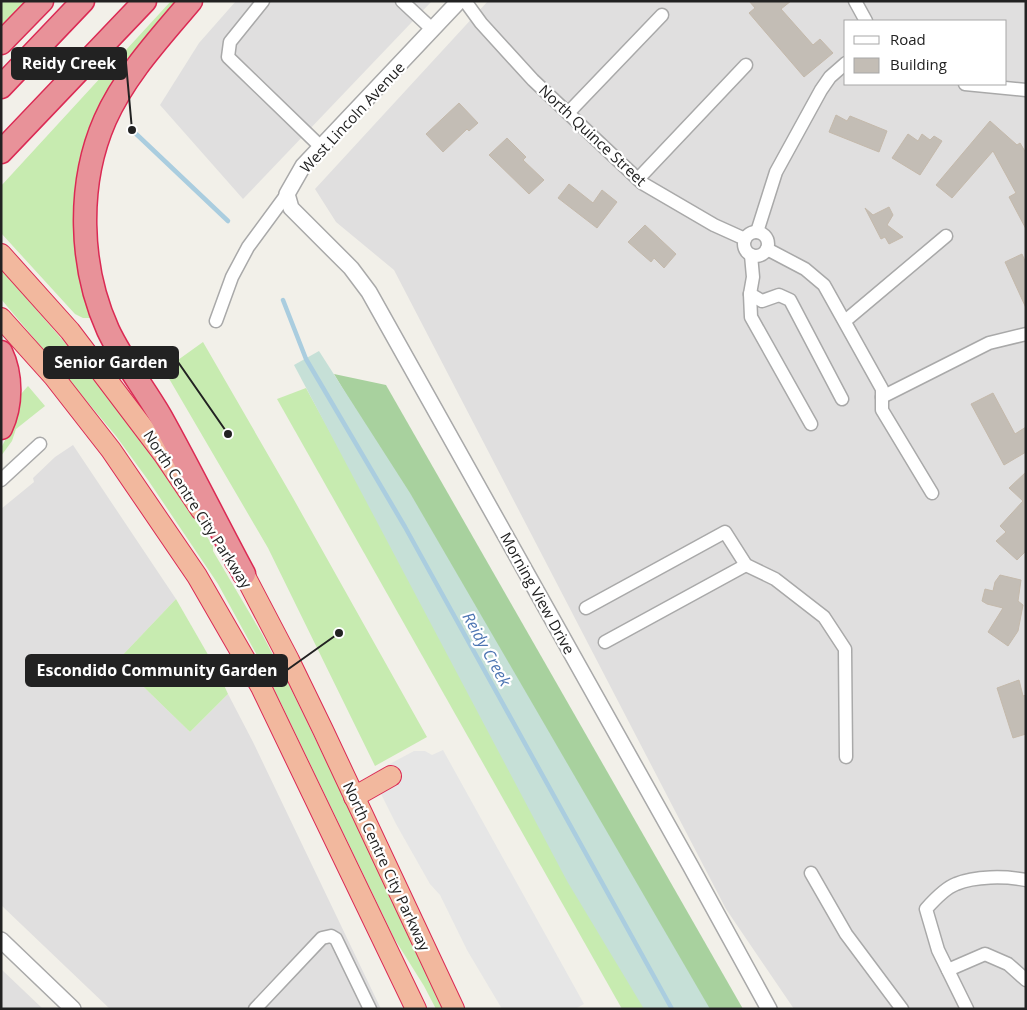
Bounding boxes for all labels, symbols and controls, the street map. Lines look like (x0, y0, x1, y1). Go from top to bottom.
legend (844, 20, 1007, 85)
text: Road (890, 29, 926, 49)
callout: Reidy Creek (12, 48, 126, 79)
text: Reidy Creek (22, 52, 116, 74)
text: Building (890, 54, 947, 74)
street label: West Lincoln Avenue (295, 57, 409, 177)
street label: North Quince Street (535, 80, 651, 190)
callout: Senior Garden (44, 347, 178, 378)
text: Senior Garden (54, 351, 168, 373)
street label: North Centre City Parkway (139, 426, 257, 592)
street label: Morning View Drive (496, 529, 580, 657)
water label: Reidy Creek (458, 608, 517, 691)
callout: Escondido Community Garden (26, 655, 287, 686)
text: Escondido Community Garden (36, 659, 278, 681)
street label: North Centre City Parkway (339, 778, 435, 954)

